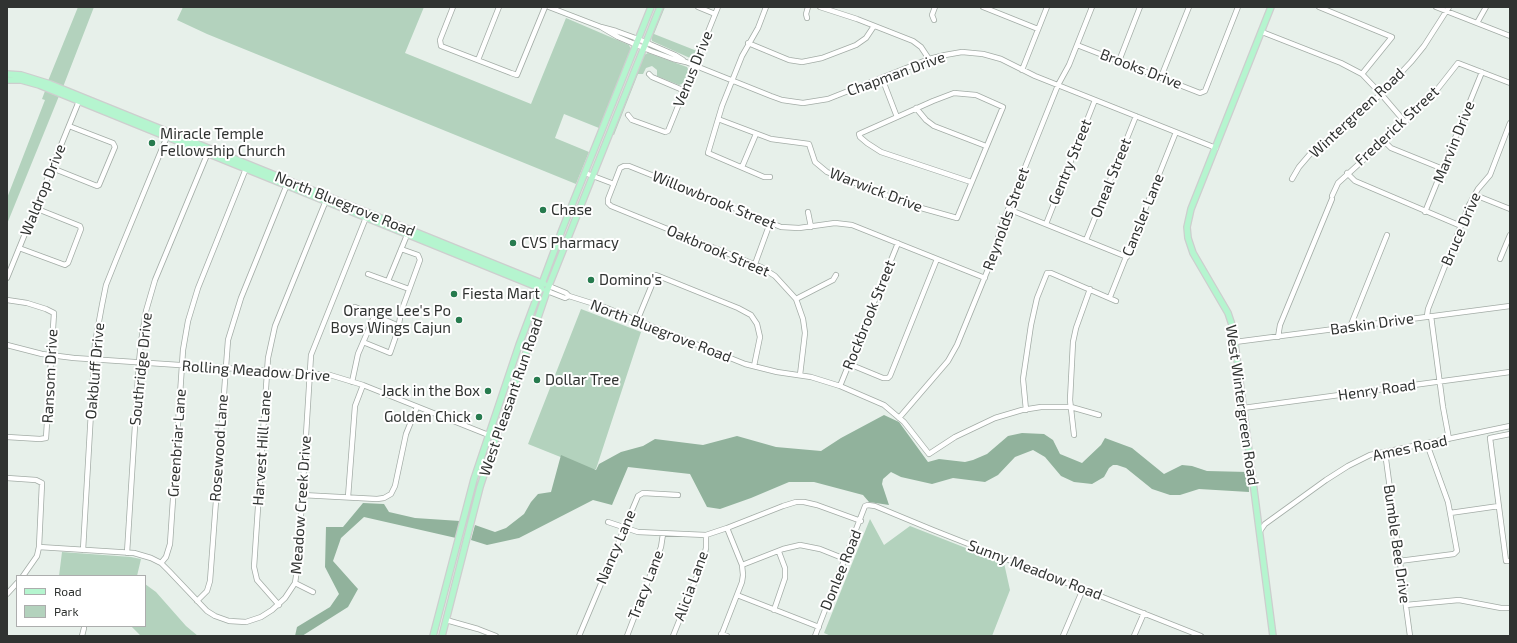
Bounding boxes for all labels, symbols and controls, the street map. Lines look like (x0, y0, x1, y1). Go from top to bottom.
street label: Venus Drive (670, 28, 716, 110)
street label: Brooks Drive (1097, 45, 1185, 93)
street label: Chapman Drive (844, 48, 948, 100)
street label: Wintergreen Road (1306, 64, 1408, 162)
street label: Frederick Street (1351, 83, 1443, 169)
street label: Marvin Drive (1429, 98, 1479, 186)
street label: Gentry Street (1045, 116, 1095, 208)
place label: Miracle Temple Fellowship Church (160, 125, 285, 160)
street label: Oneal Street (1087, 135, 1135, 221)
marker: Miracle Temple Fellowship Church (147, 138, 157, 148)
street label: Waldrop Drive (16, 142, 70, 238)
street label: Warwick Drive (827, 164, 925, 216)
street label: Reynolds Street (979, 165, 1033, 273)
street label: Willowbrook Street (650, 167, 778, 233)
street label: North Bluegrove Road (272, 168, 418, 240)
street label: Cansler Lane (1118, 171, 1168, 259)
street label: Bruce Drive (1437, 190, 1485, 268)
place label: Chase (551, 201, 592, 219)
marker: Chase (538, 205, 548, 215)
street label: Oakbrook Street (664, 221, 772, 281)
place label: CVS Pharmacy (521, 234, 619, 252)
marker: CVS Pharmacy (508, 238, 518, 248)
street label: Rockbrook Street (839, 257, 899, 373)
place label: Domino's (599, 271, 662, 289)
marker: Domino's (586, 275, 596, 285)
place label: Fiesta Mart (462, 285, 540, 303)
marker: Fiesta Mart (449, 289, 459, 299)
street label: North Bluegrove Road (588, 296, 734, 366)
place label: Orange Lee's Po Boys Wings Cajun (331, 302, 451, 337)
street label: Baskin Drive (1329, 309, 1415, 339)
street label: Southridge Drive (126, 312, 156, 426)
marker: Orange Lee's Po Boys Wings Cajun (454, 315, 464, 325)
street label: West Pleasant Run Road (475, 315, 547, 479)
street label: Oakbluff Drive (82, 322, 108, 420)
street label: West Wintergreen Road (1222, 324, 1262, 486)
street label: Ransom Drive (39, 328, 61, 424)
street label: Rolling Meadow Drive (181, 357, 331, 385)
place label: Dollar Tree (545, 371, 619, 389)
marker: Dollar Tree (532, 375, 542, 385)
street label: Henry Road (1337, 376, 1417, 404)
place label: Jack in the Box (381, 382, 480, 400)
marker: Jack in the Box (483, 386, 493, 396)
street label: Greenbriar Lane (164, 388, 190, 498)
street label: Harvest Hill Lane (249, 390, 275, 506)
street label: Rosewood Lane (206, 394, 232, 502)
place label: Golden Chick (384, 408, 471, 426)
marker: Golden Chick (474, 412, 484, 422)
street label: Ames Road (1371, 431, 1449, 465)
street label: Meadow Creek Drive (287, 435, 315, 575)
street label: Bumble Bee Drive (1380, 483, 1414, 605)
street label: Nancy Lane (592, 507, 640, 587)
street label: Donlee Road (817, 527, 865, 613)
street label: Sunny Meadow Road (965, 536, 1105, 604)
street label: Tracy Lane (625, 548, 667, 622)
street label: Alicia Lane (670, 549, 712, 623)
legend (16, 575, 146, 627)
text: Road (54, 584, 82, 598)
text: Park (54, 604, 79, 618)

